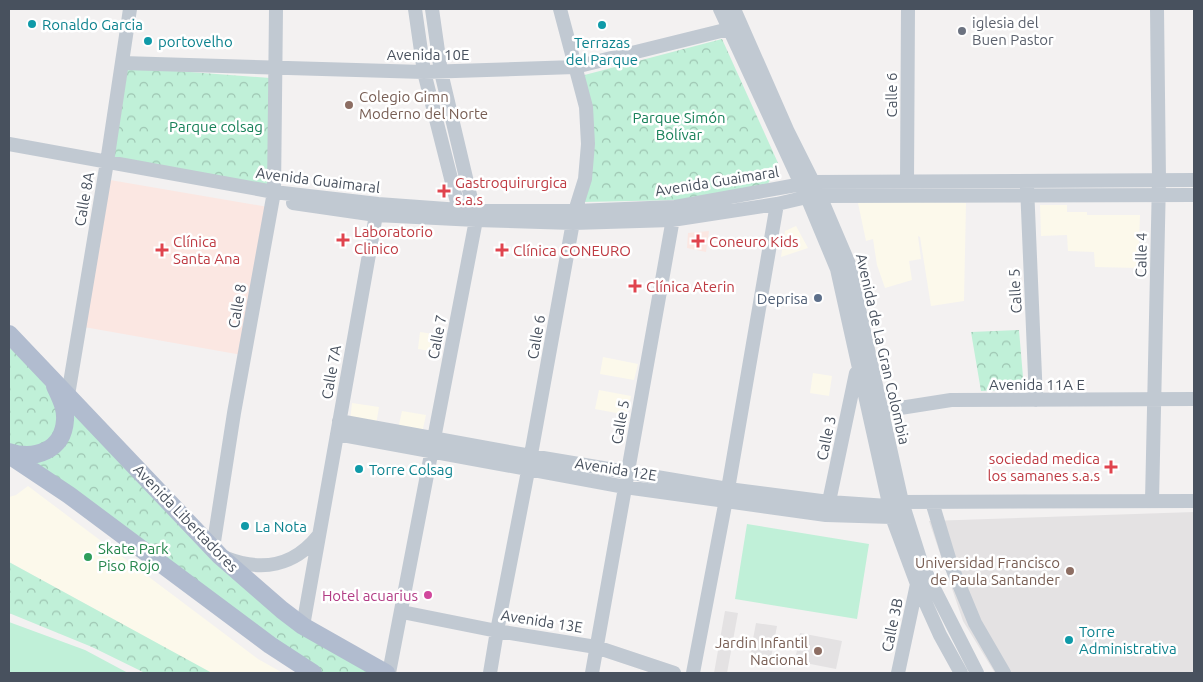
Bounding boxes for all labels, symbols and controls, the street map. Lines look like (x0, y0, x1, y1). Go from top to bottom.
place label: iglesia del Buen Pastor (972, 14, 1054, 48)
place label: Ronaldo Garcia (42, 16, 143, 33)
marker: Ronaldo Garcia (26, 18, 38, 30)
marker: Terrazas del Parque (596, 19, 608, 31)
marker: iglesia del Buen Pastor (956, 25, 968, 37)
place label: portovelho (158, 33, 233, 50)
place label: Terrazas del Parque (566, 34, 638, 68)
marker: portovelho (142, 35, 154, 47)
street label: Avenida 10E (387, 46, 469, 63)
street label: Calle 6 (883, 73, 900, 117)
place label: Colegio Gimn Moderno del Norte (359, 88, 488, 122)
marker: Colegio Gimn Moderno del Norte (343, 99, 355, 111)
park label: Parque Simón Bolívar (632, 109, 726, 143)
park label: Parque colsag (169, 118, 263, 135)
street label: Avenida Guaimaral (654, 163, 780, 199)
street label: Avenida Guaimaral (255, 164, 381, 196)
street label: Calle 8A (71, 170, 97, 227)
place label: Gastroquirurgica s.a.s (455, 174, 567, 208)
marker: Gastroquirurgica s.a.s (437, 184, 451, 198)
place label: Laboratorio Clinico (354, 223, 433, 257)
street label: Calle 4 (1132, 232, 1150, 278)
place label: Clínica Santa Ana (173, 233, 240, 267)
marker: Laboratorio Clinico (336, 233, 350, 247)
place label: Coneuro Kids (709, 233, 799, 250)
marker: Coneuro Kids (691, 234, 705, 248)
place label: Clínica CONEURO (513, 242, 631, 259)
marker: Clínica Santa Ana (155, 243, 169, 257)
marker: Clínica CONEURO (495, 243, 509, 257)
street label: Avenida de La Gran Colombia (853, 252, 913, 446)
street label: Calle 5 (1005, 268, 1025, 314)
place label: Clínica Aterin (646, 278, 735, 295)
marker: Clínica Aterin (628, 279, 642, 293)
street label: Calle 8 (225, 282, 249, 330)
place label: Deprisa (757, 290, 808, 307)
marker: Deprisa (812, 292, 824, 304)
street label: Calle 7 (424, 313, 450, 361)
street label: Calle 6 (524, 313, 548, 361)
street label: Calle 7A (318, 343, 344, 400)
street label: Avenida 11A E (989, 376, 1085, 393)
street label: Calle 5 (608, 398, 632, 446)
street label: Calle 3 (813, 414, 839, 462)
place label: sociedad medica los samanes s.a.s (988, 450, 1100, 484)
street label: Avenida 12E (574, 454, 658, 484)
marker: sociedad medica los samanes s.a.s (1104, 460, 1118, 474)
street label: Avenida Libertadores (130, 461, 242, 575)
place label: Torre Colsag (369, 461, 453, 478)
marker: Torre Colsag (353, 463, 365, 475)
place label: La Nota (255, 518, 307, 535)
marker: La Nota (239, 520, 251, 532)
place label: Skate Park Piso Rojo (98, 540, 169, 574)
marker: Skate Park Piso Rojo (82, 551, 94, 563)
place label: Universidad Francisco de Paula Santander (915, 554, 1060, 588)
marker: Universidad Francisco de Paula Santander (1064, 565, 1076, 577)
place label: Hotel acuarius (322, 587, 418, 604)
marker: Hotel acuarius (422, 589, 434, 601)
street label: Calle 3B (878, 597, 906, 653)
street label: Avenida 13E (500, 606, 584, 636)
place label: Torre Administrativa (1079, 623, 1177, 657)
place label: Jardin Infantil Nacional (715, 634, 808, 668)
marker: Torre Administrativa (1063, 634, 1075, 646)
marker: Jardin Infantil Nacional (812, 645, 824, 657)

